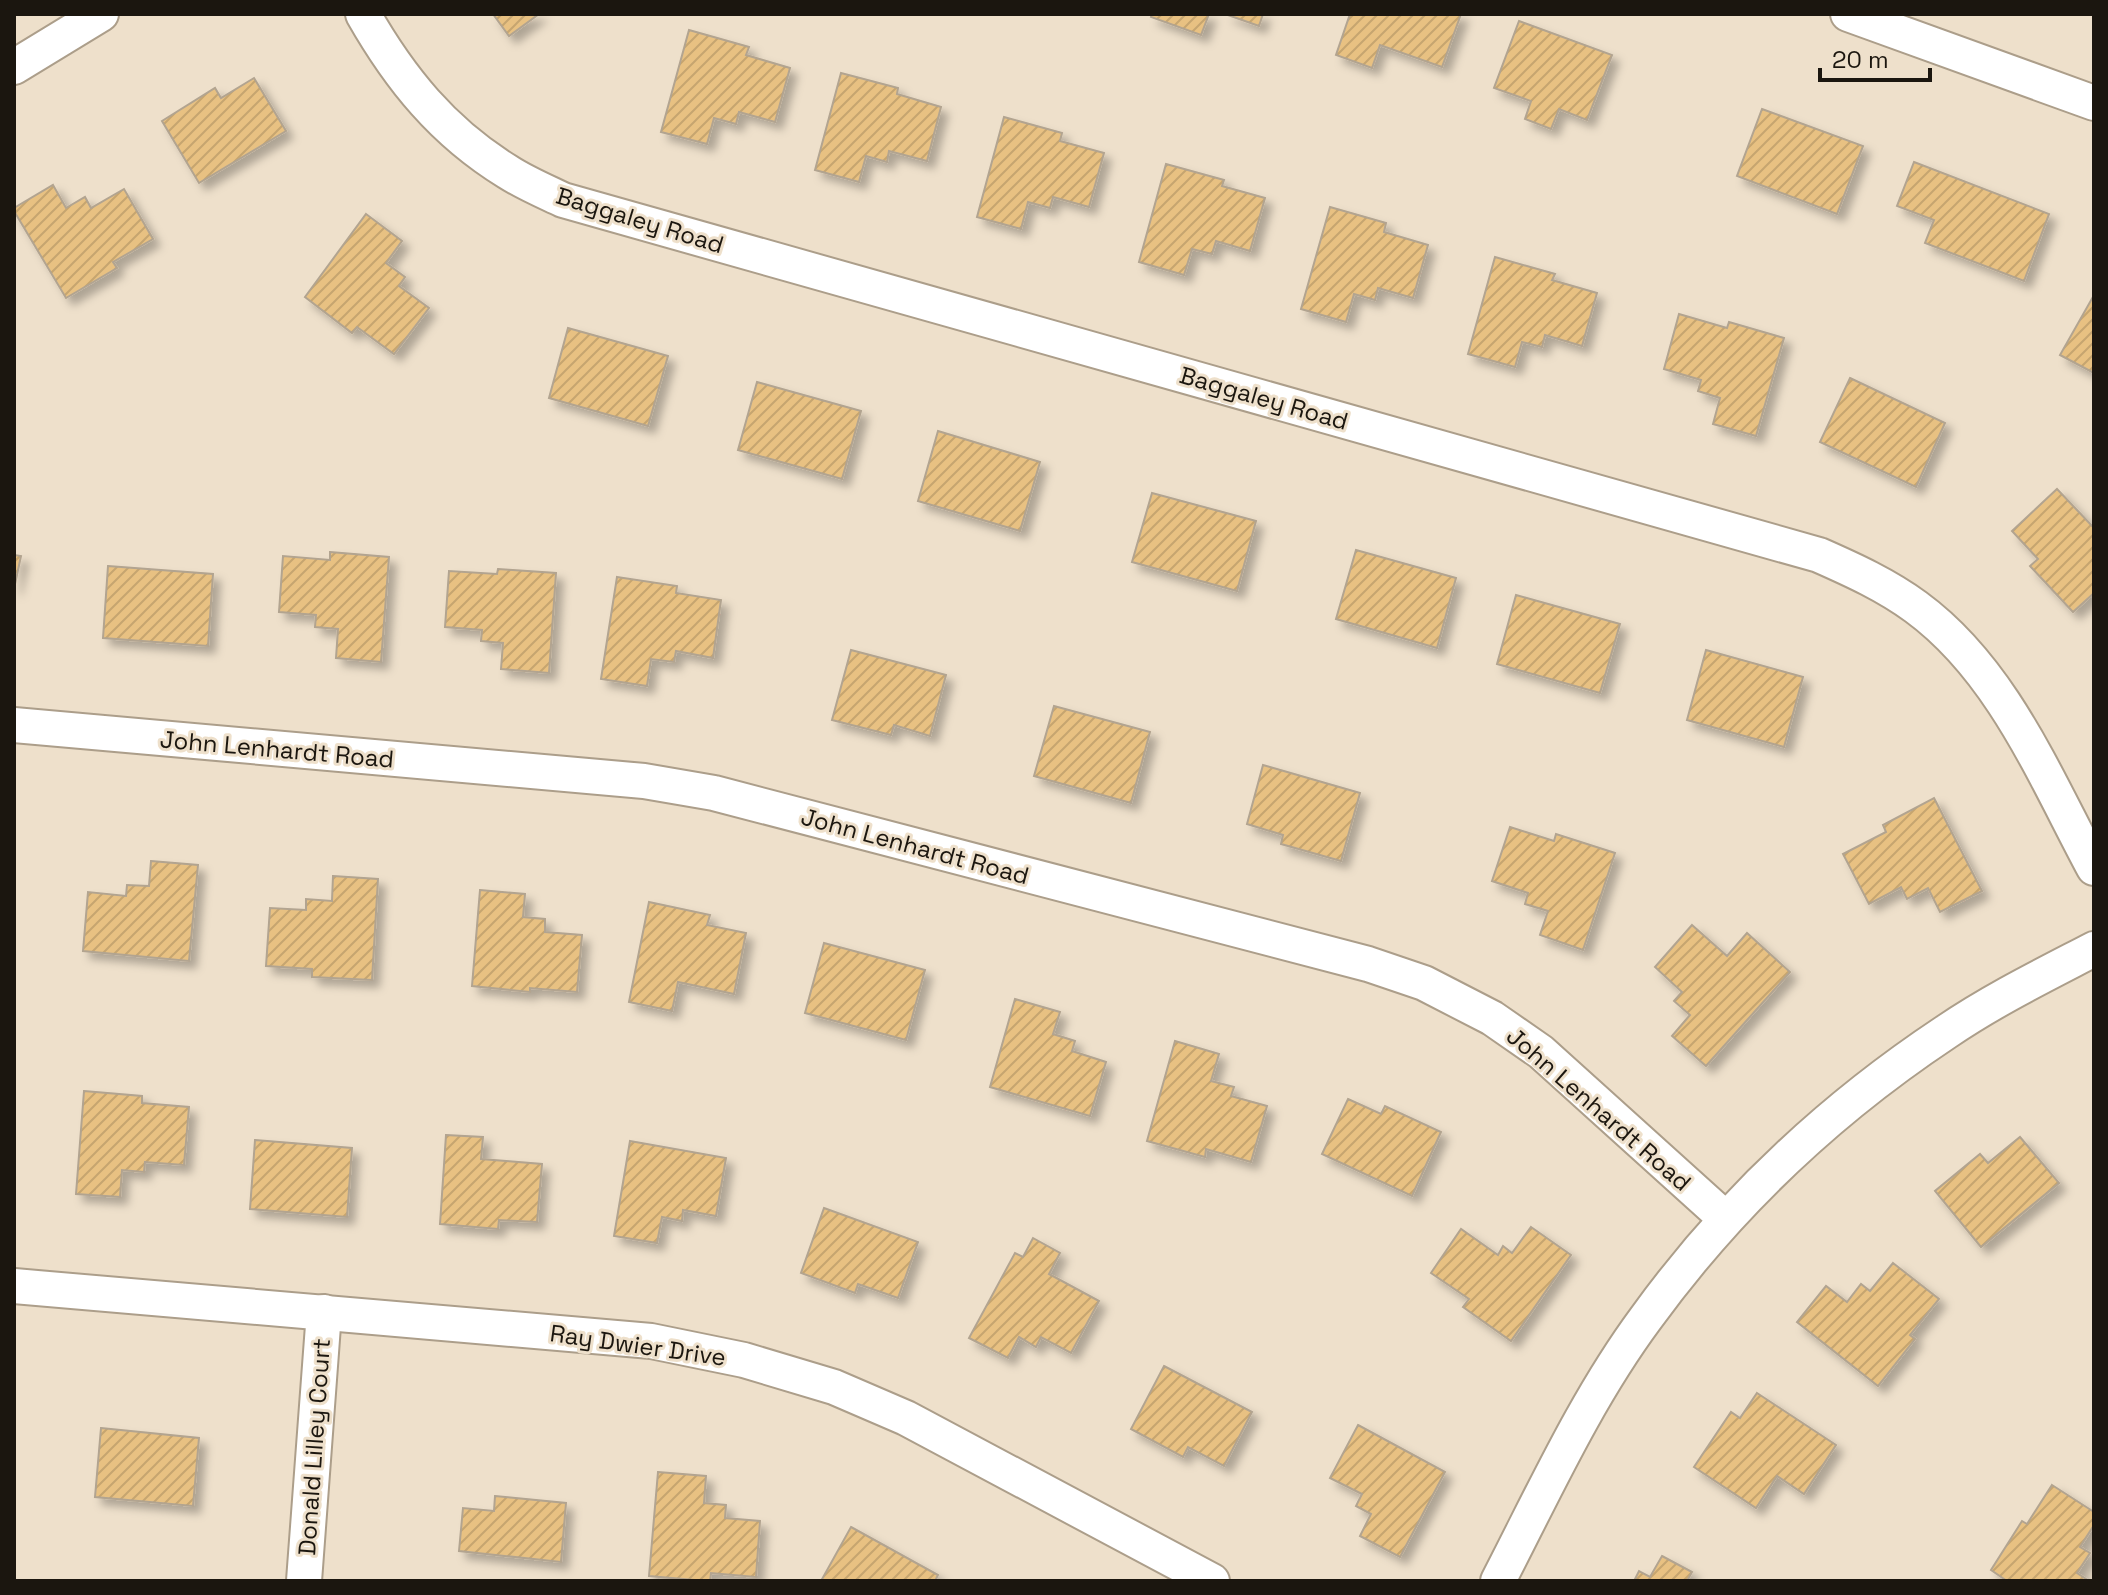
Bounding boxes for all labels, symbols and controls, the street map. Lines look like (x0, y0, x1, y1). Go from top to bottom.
scale bar (1820, 32, 1930, 82)
text: 20 m (1832, 44, 1889, 75)
street label: Baggaley Road (552, 180, 728, 260)
street label: Baggaley Road (1176, 359, 1352, 437)
street label: John Lenhardt Road (159, 723, 395, 775)
street label: John Lenhardt Road (798, 801, 1032, 891)
street label: John Lenhardt Road (1500, 1020, 1698, 1198)
street label: Ray Dwier Drive (548, 1317, 728, 1373)
street label: Donald Lilley Court (291, 1337, 337, 1557)

